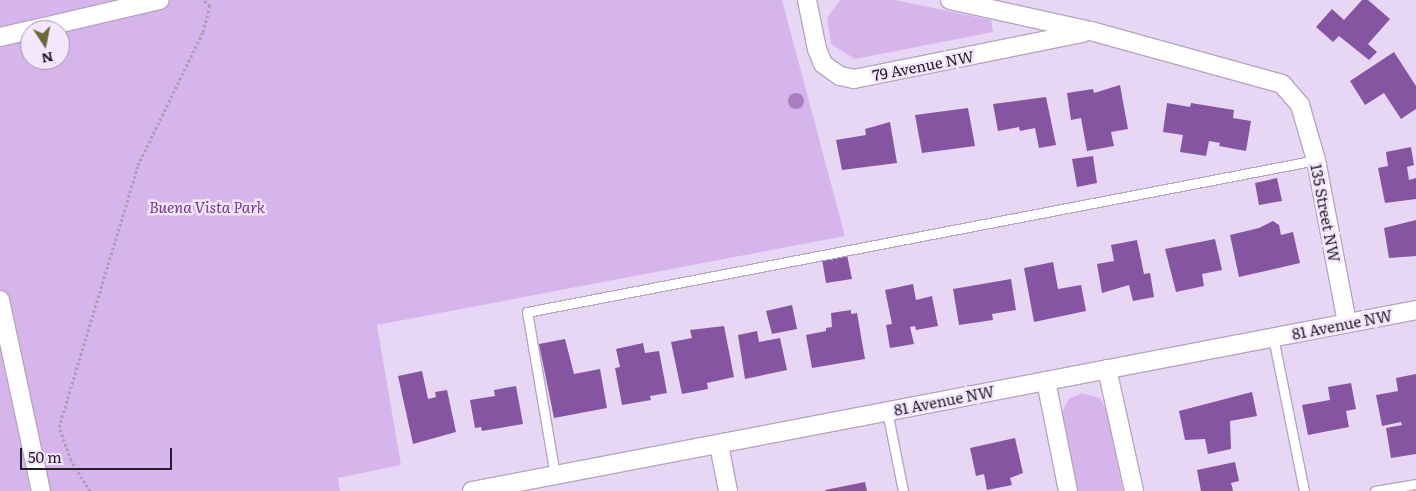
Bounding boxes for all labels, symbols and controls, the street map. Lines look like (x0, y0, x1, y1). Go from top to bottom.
north arrow (20, 20, 70, 70)
street label: 79 Avenue NW (871, 46, 975, 84)
text: N (40, 48, 55, 70)
street label: 135 Street NW (1308, 162, 1344, 264)
park label: Buena Vista Park (149, 198, 265, 216)
street label: 81 Avenue NW (1290, 305, 1394, 343)
street label: 81 Avenue NW (892, 381, 996, 419)
scale bar (22, 438, 175, 470)
text: 50 m (28, 445, 62, 468)

